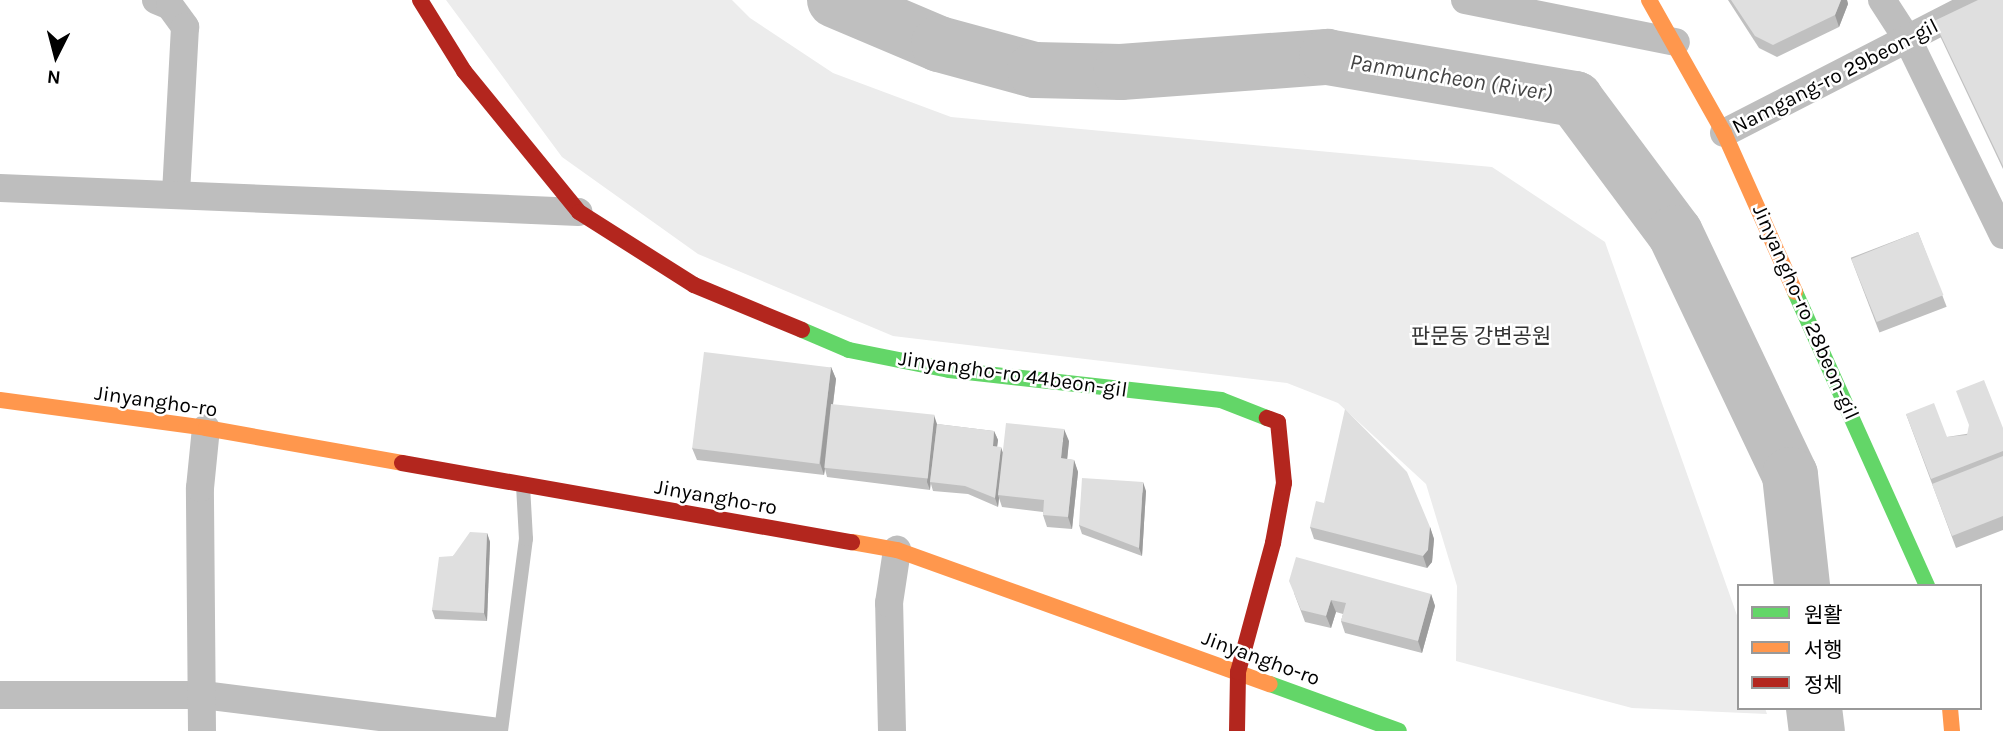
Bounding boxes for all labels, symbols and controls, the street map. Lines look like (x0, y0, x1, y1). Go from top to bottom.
street label: Namgang-ro 29beon-gil (1728, 13, 1942, 139)
north arrow (21, 21, 91, 91)
water label: Panmuncheon (River) (1348, 48, 1554, 108)
text: N (46, 65, 62, 89)
street label: Jinyangho-ro 28beon-gil (1747, 201, 1865, 423)
park label: 판문동 강변공원 (1411, 323, 1551, 349)
street label: Jinyangho-ro 44beon-gil (897, 345, 1129, 403)
street label: Jinyangho-ro (93, 380, 219, 422)
street label: Jinyangho-ro (653, 474, 779, 520)
legend (1737, 584, 1982, 710)
text: 원활 (1804, 603, 1843, 627)
street label: Jinyangho-ro (1199, 625, 1323, 691)
text: 서행 (1804, 638, 1843, 662)
text: 정체 (1804, 673, 1843, 697)

